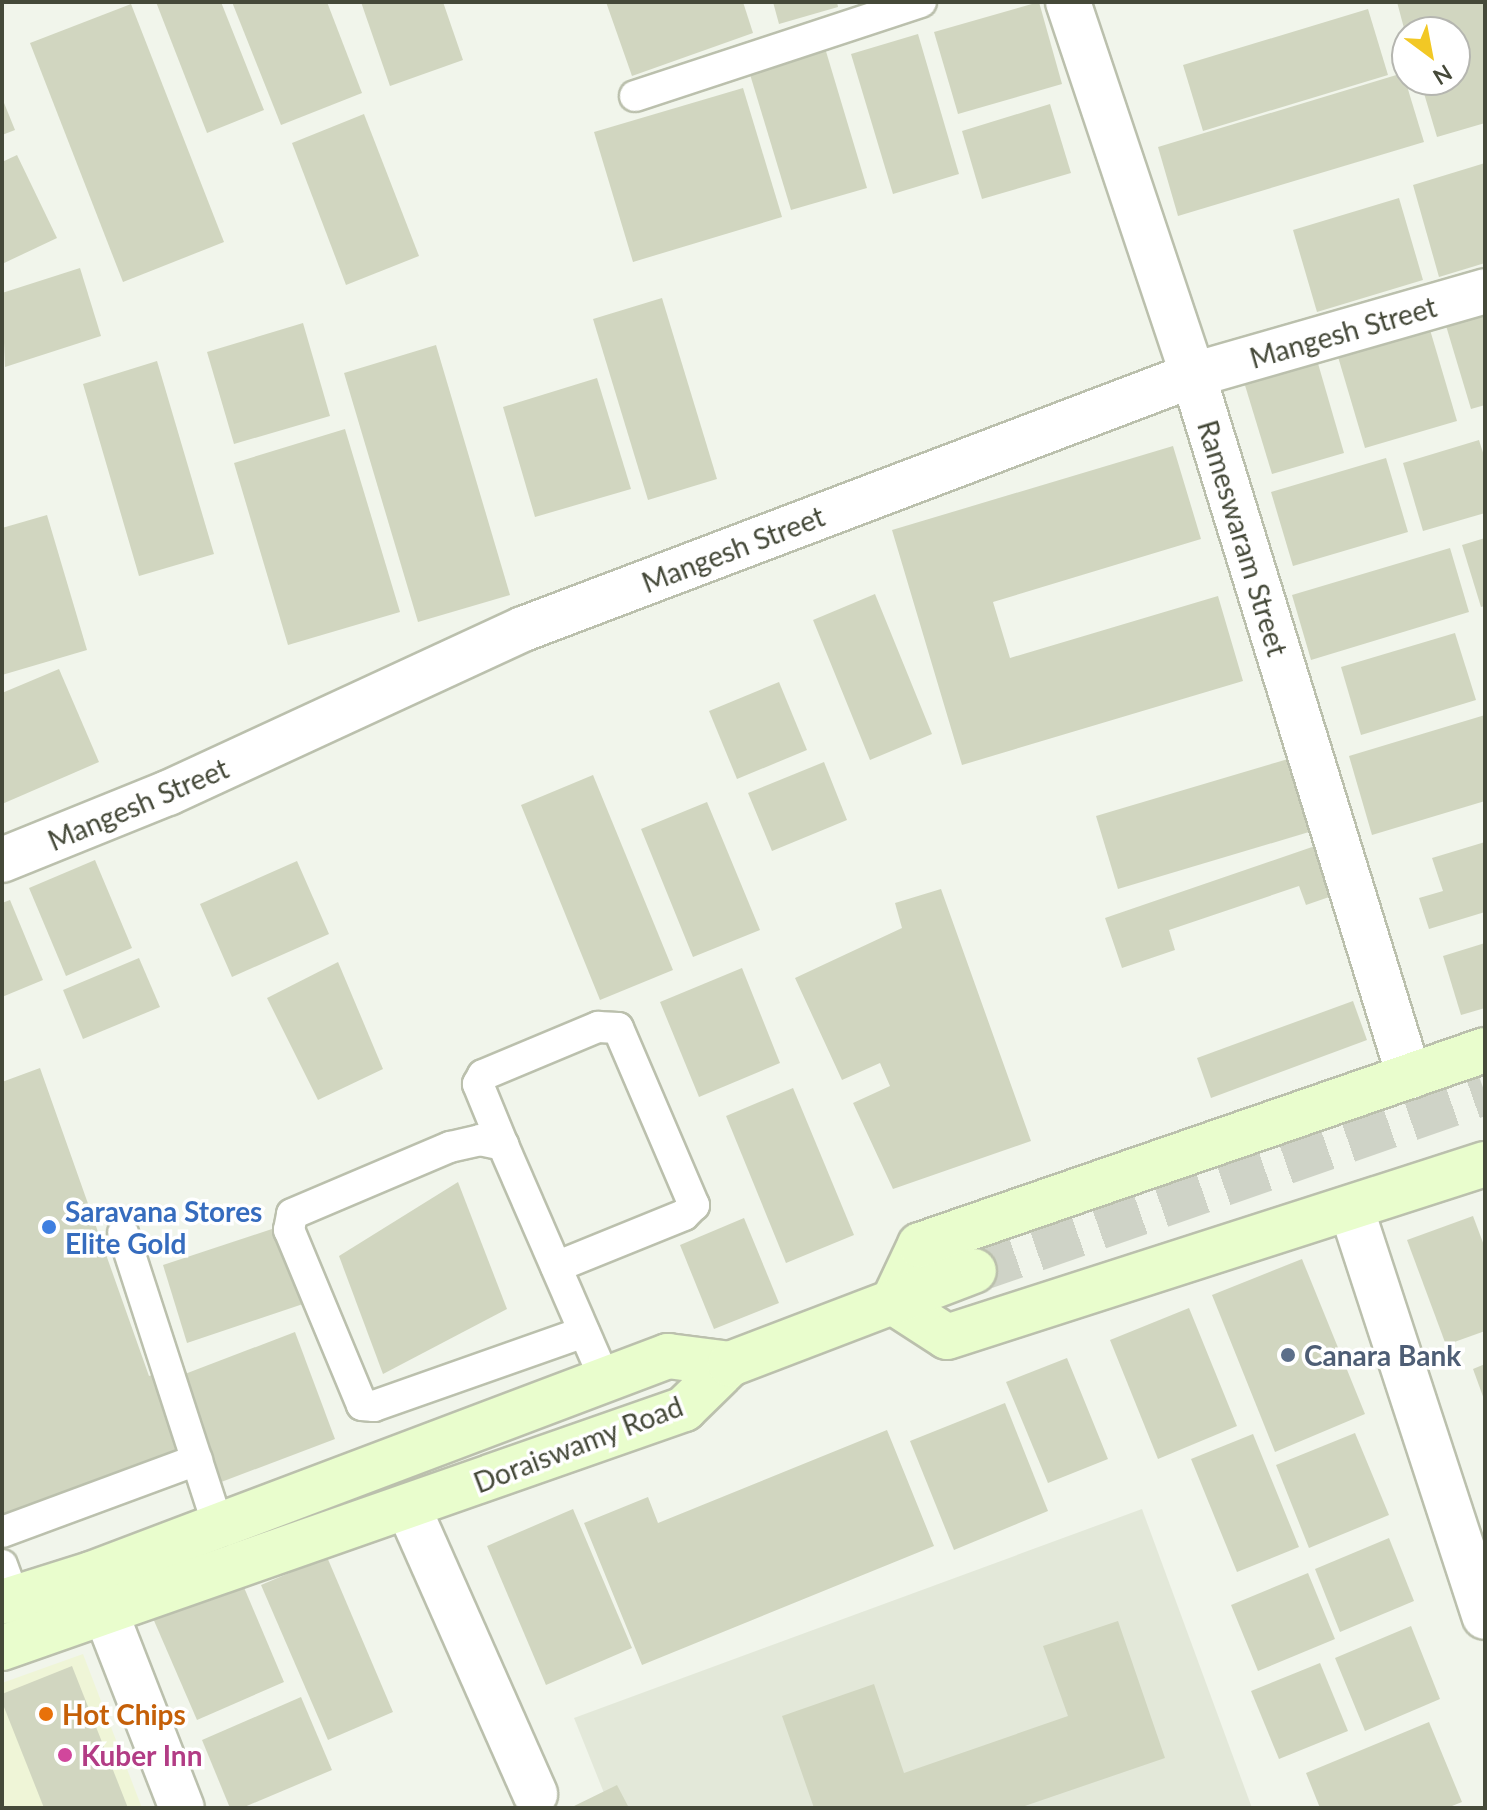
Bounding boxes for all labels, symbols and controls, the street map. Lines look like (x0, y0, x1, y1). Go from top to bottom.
north arrow (1391, 16, 1471, 96)
text: N (1429, 59, 1457, 91)
street label: Mangesh Street (1246, 289, 1440, 375)
street label: Rameswaram Street (1191, 416, 1295, 660)
street label: Mangesh Street (637, 499, 829, 599)
street label: Mangesh Street (43, 751, 233, 857)
place label: Saravana Stores Elite Gold (65, 1194, 262, 1260)
marker: Saravana Stores Elite Gold (40, 1218, 58, 1236)
place label: Canara Bank (1304, 1338, 1461, 1372)
marker: Canara Bank (1279, 1346, 1297, 1364)
street label: Doraiswamy Road (468, 1389, 688, 1499)
place label: Hot Chips (62, 1697, 186, 1731)
marker: Hot Chips (37, 1705, 55, 1723)
place label: Kuber Inn (81, 1738, 203, 1772)
marker: Kuber Inn (56, 1746, 74, 1764)

